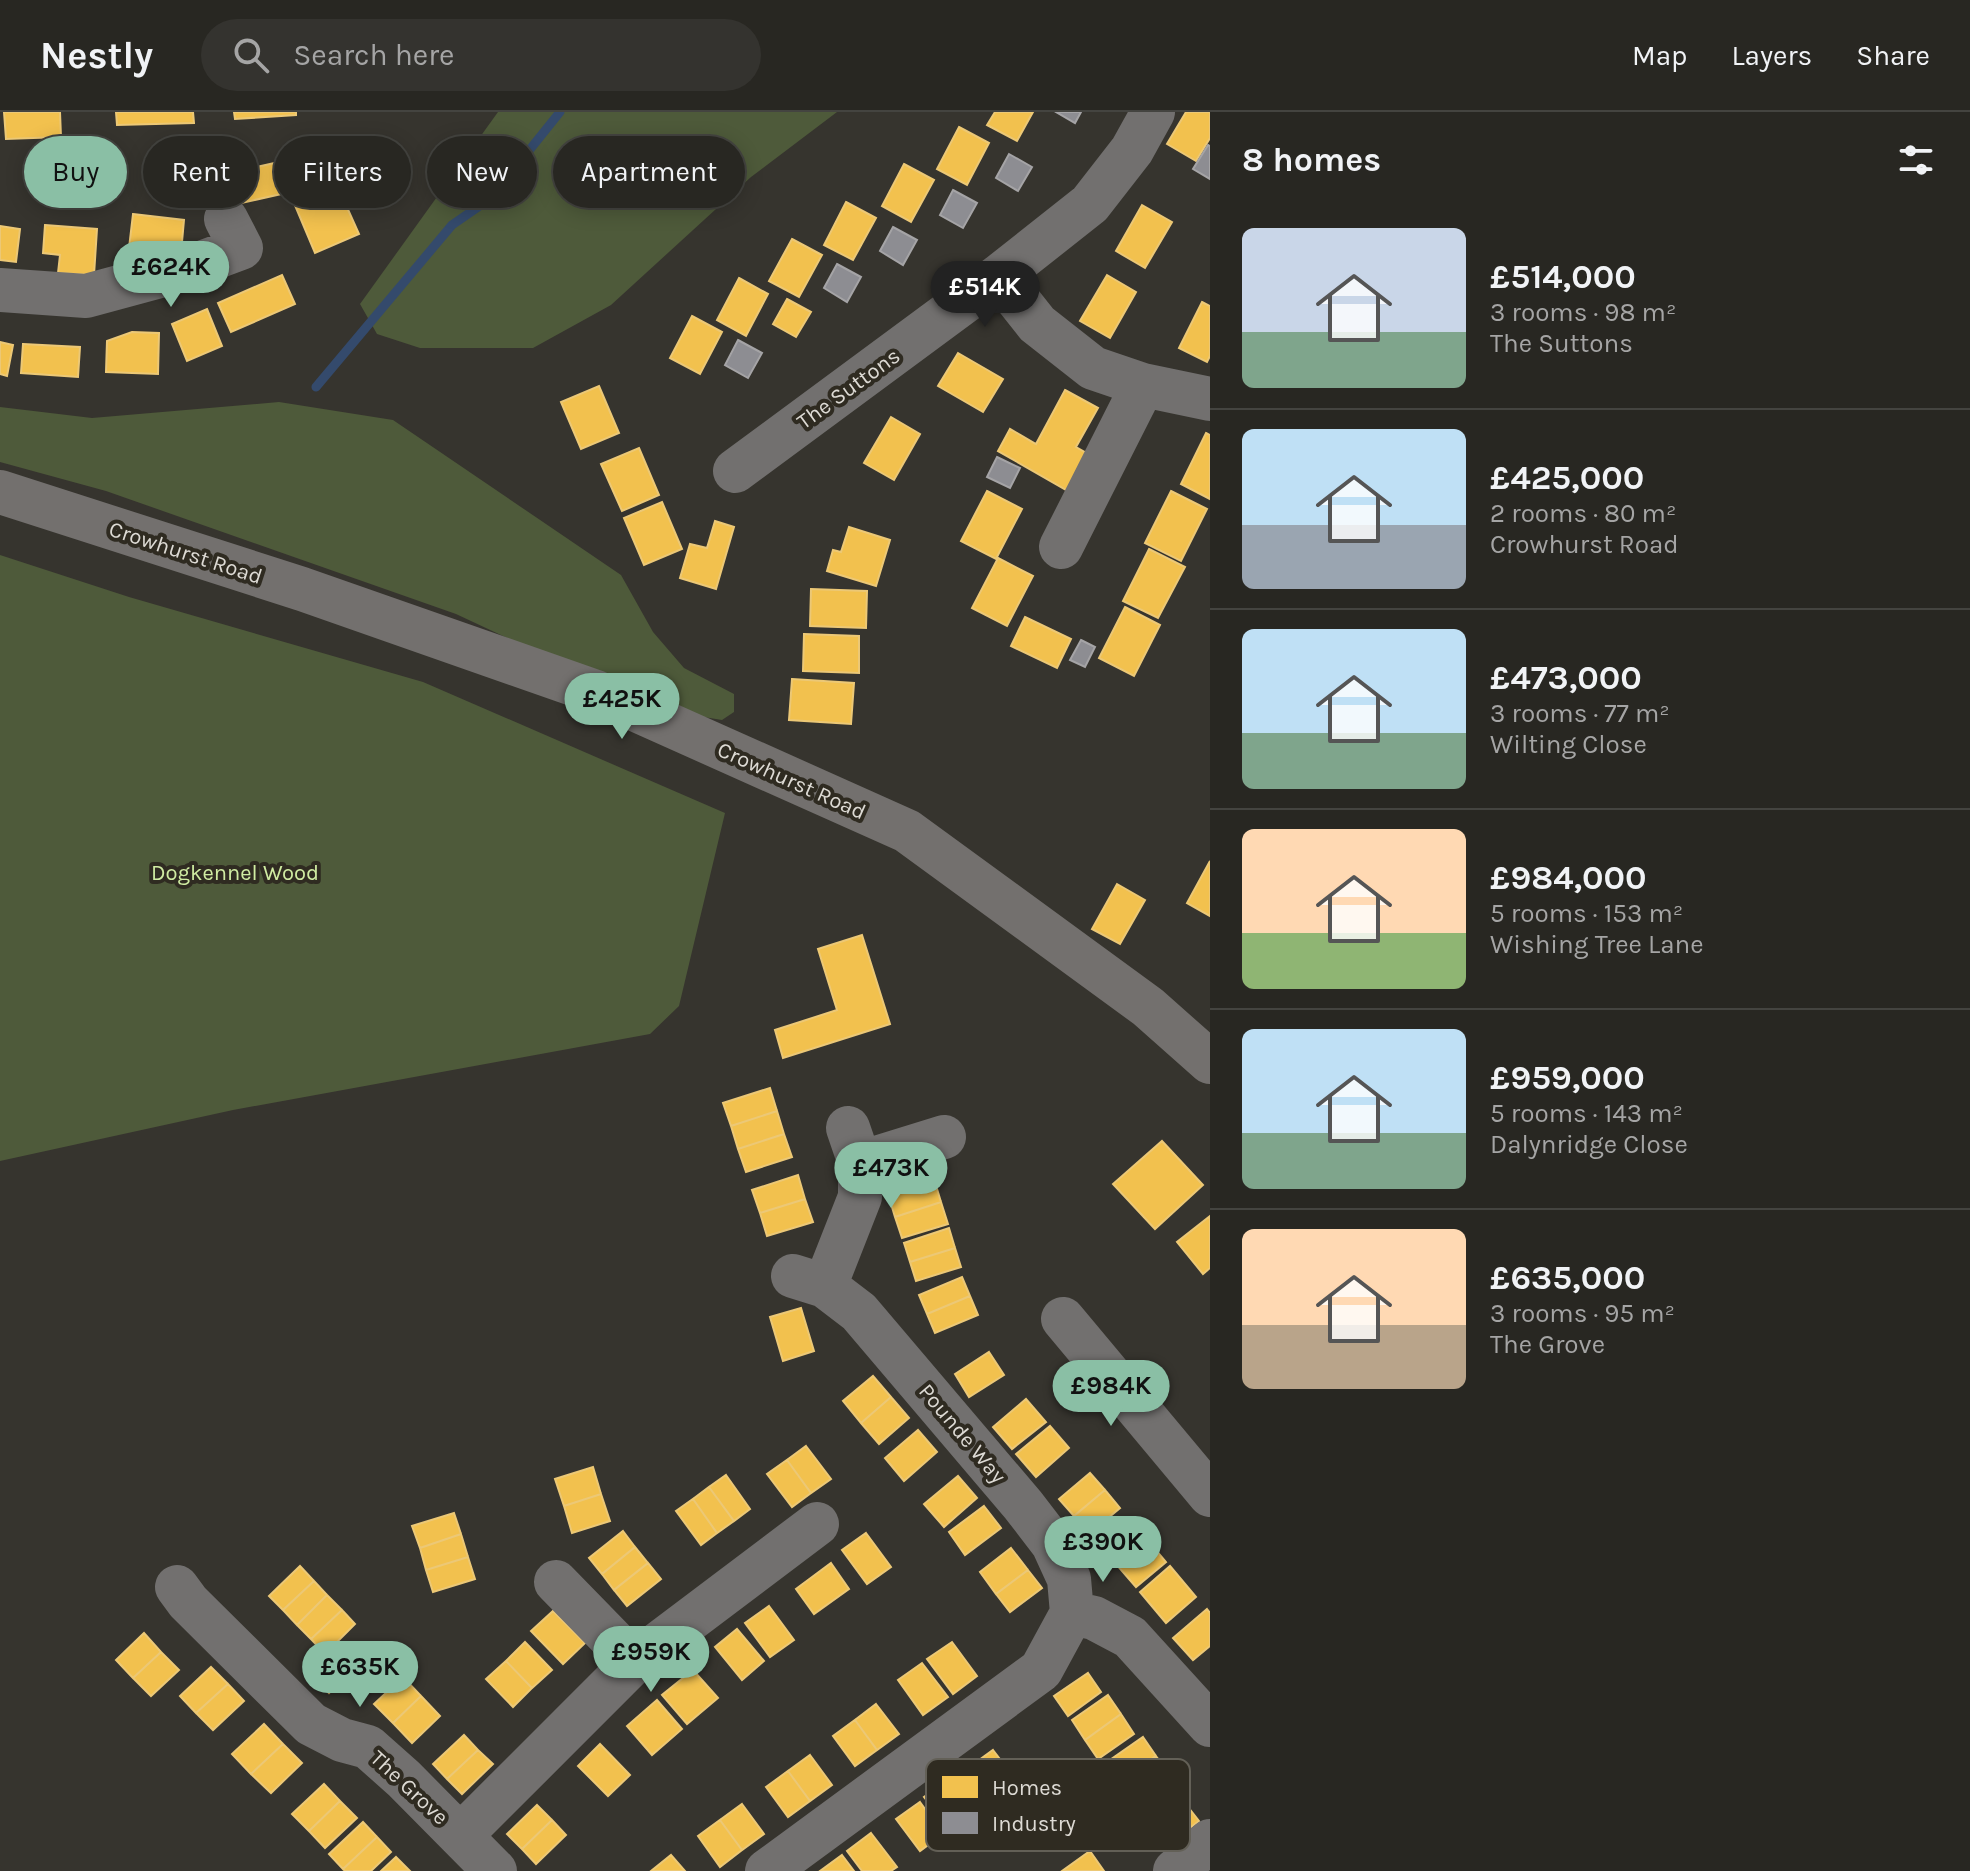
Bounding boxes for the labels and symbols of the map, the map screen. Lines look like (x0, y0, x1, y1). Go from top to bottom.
pin: £624K (115, 241, 227, 309)
pin: £514K (929, 261, 1041, 329)
street label: The Suttons (792, 343, 905, 435)
street label: Crowhurst Road (106, 516, 266, 590)
pin: £425K (566, 673, 678, 741)
street label: Crowhurst Road (713, 737, 870, 825)
park label: Dogkennel Wood (151, 860, 319, 886)
pin: £473K (835, 1142, 947, 1210)
pin: £984K (1055, 1360, 1167, 1428)
street label: Pounde Way (913, 1379, 1011, 1489)
pin: £390K (1047, 1516, 1159, 1584)
pin: £959K (595, 1626, 707, 1694)
pin: £635K (304, 1641, 416, 1709)
street label: The Grove (365, 1745, 454, 1830)
legend (926, 1759, 1190, 1851)
text: Homes (992, 1775, 1062, 1801)
text: Industry (992, 1811, 1076, 1837)

